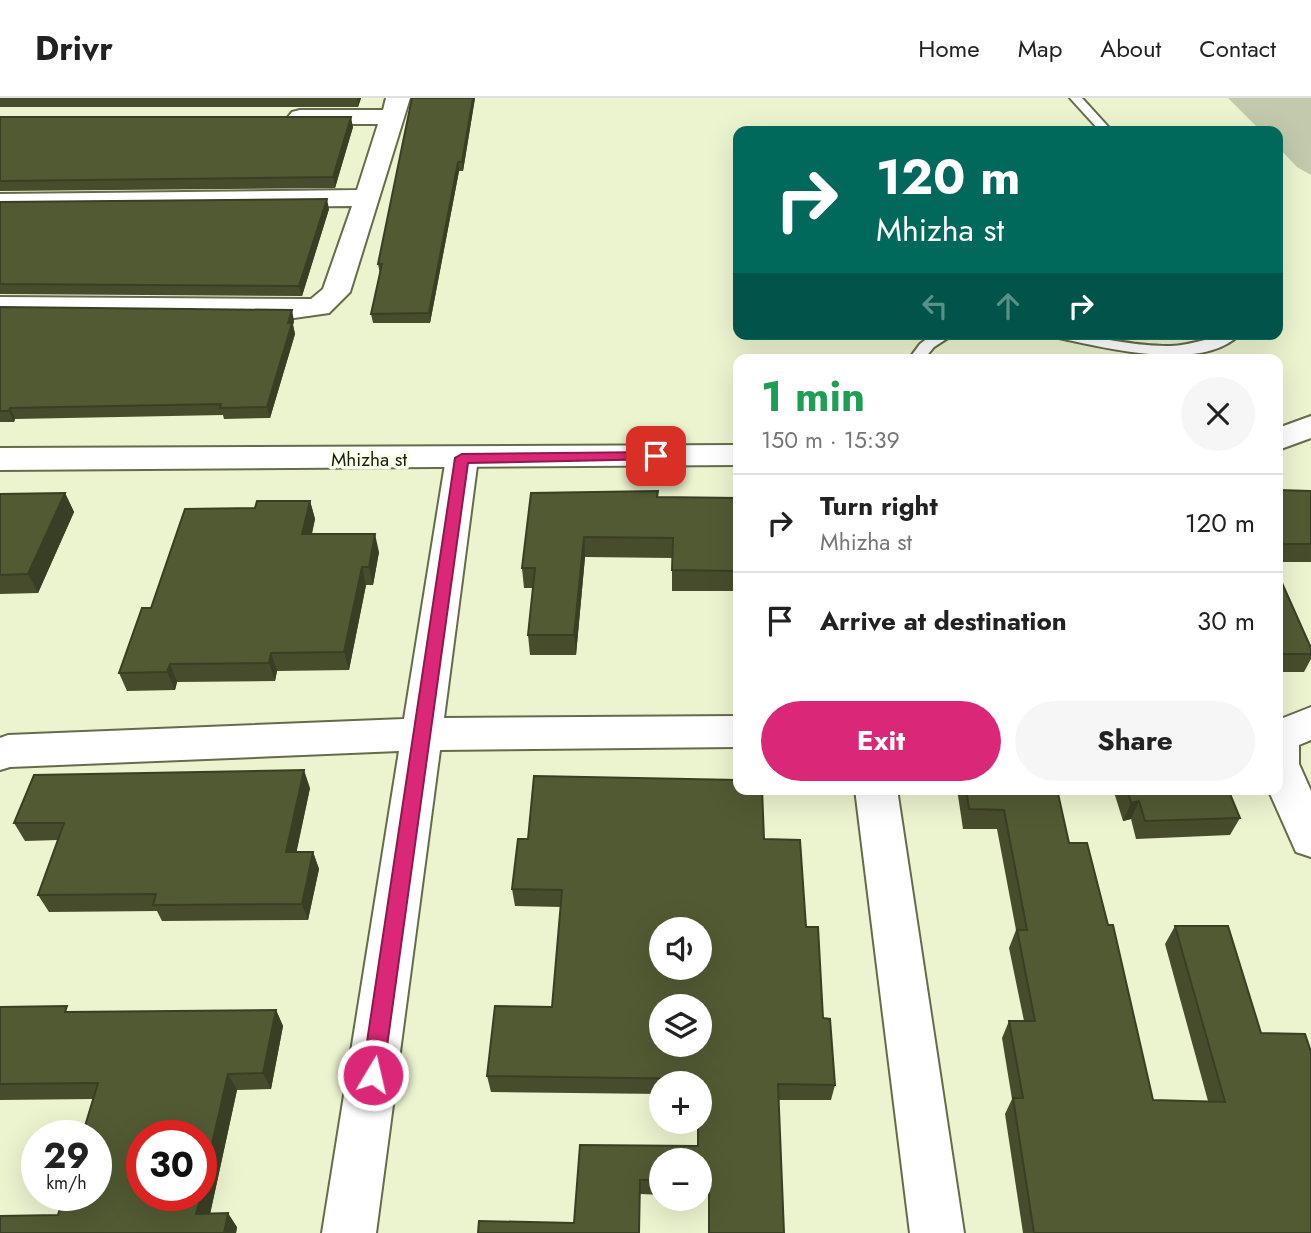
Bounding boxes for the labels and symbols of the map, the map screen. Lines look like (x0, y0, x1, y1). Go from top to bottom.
pin (626, 426, 686, 486)
street label: Mhizha st (331, 446, 407, 473)
position arrow (336, 1038, 410, 1112)
speed limit sign: 30 (126, 1120, 217, 1211)

